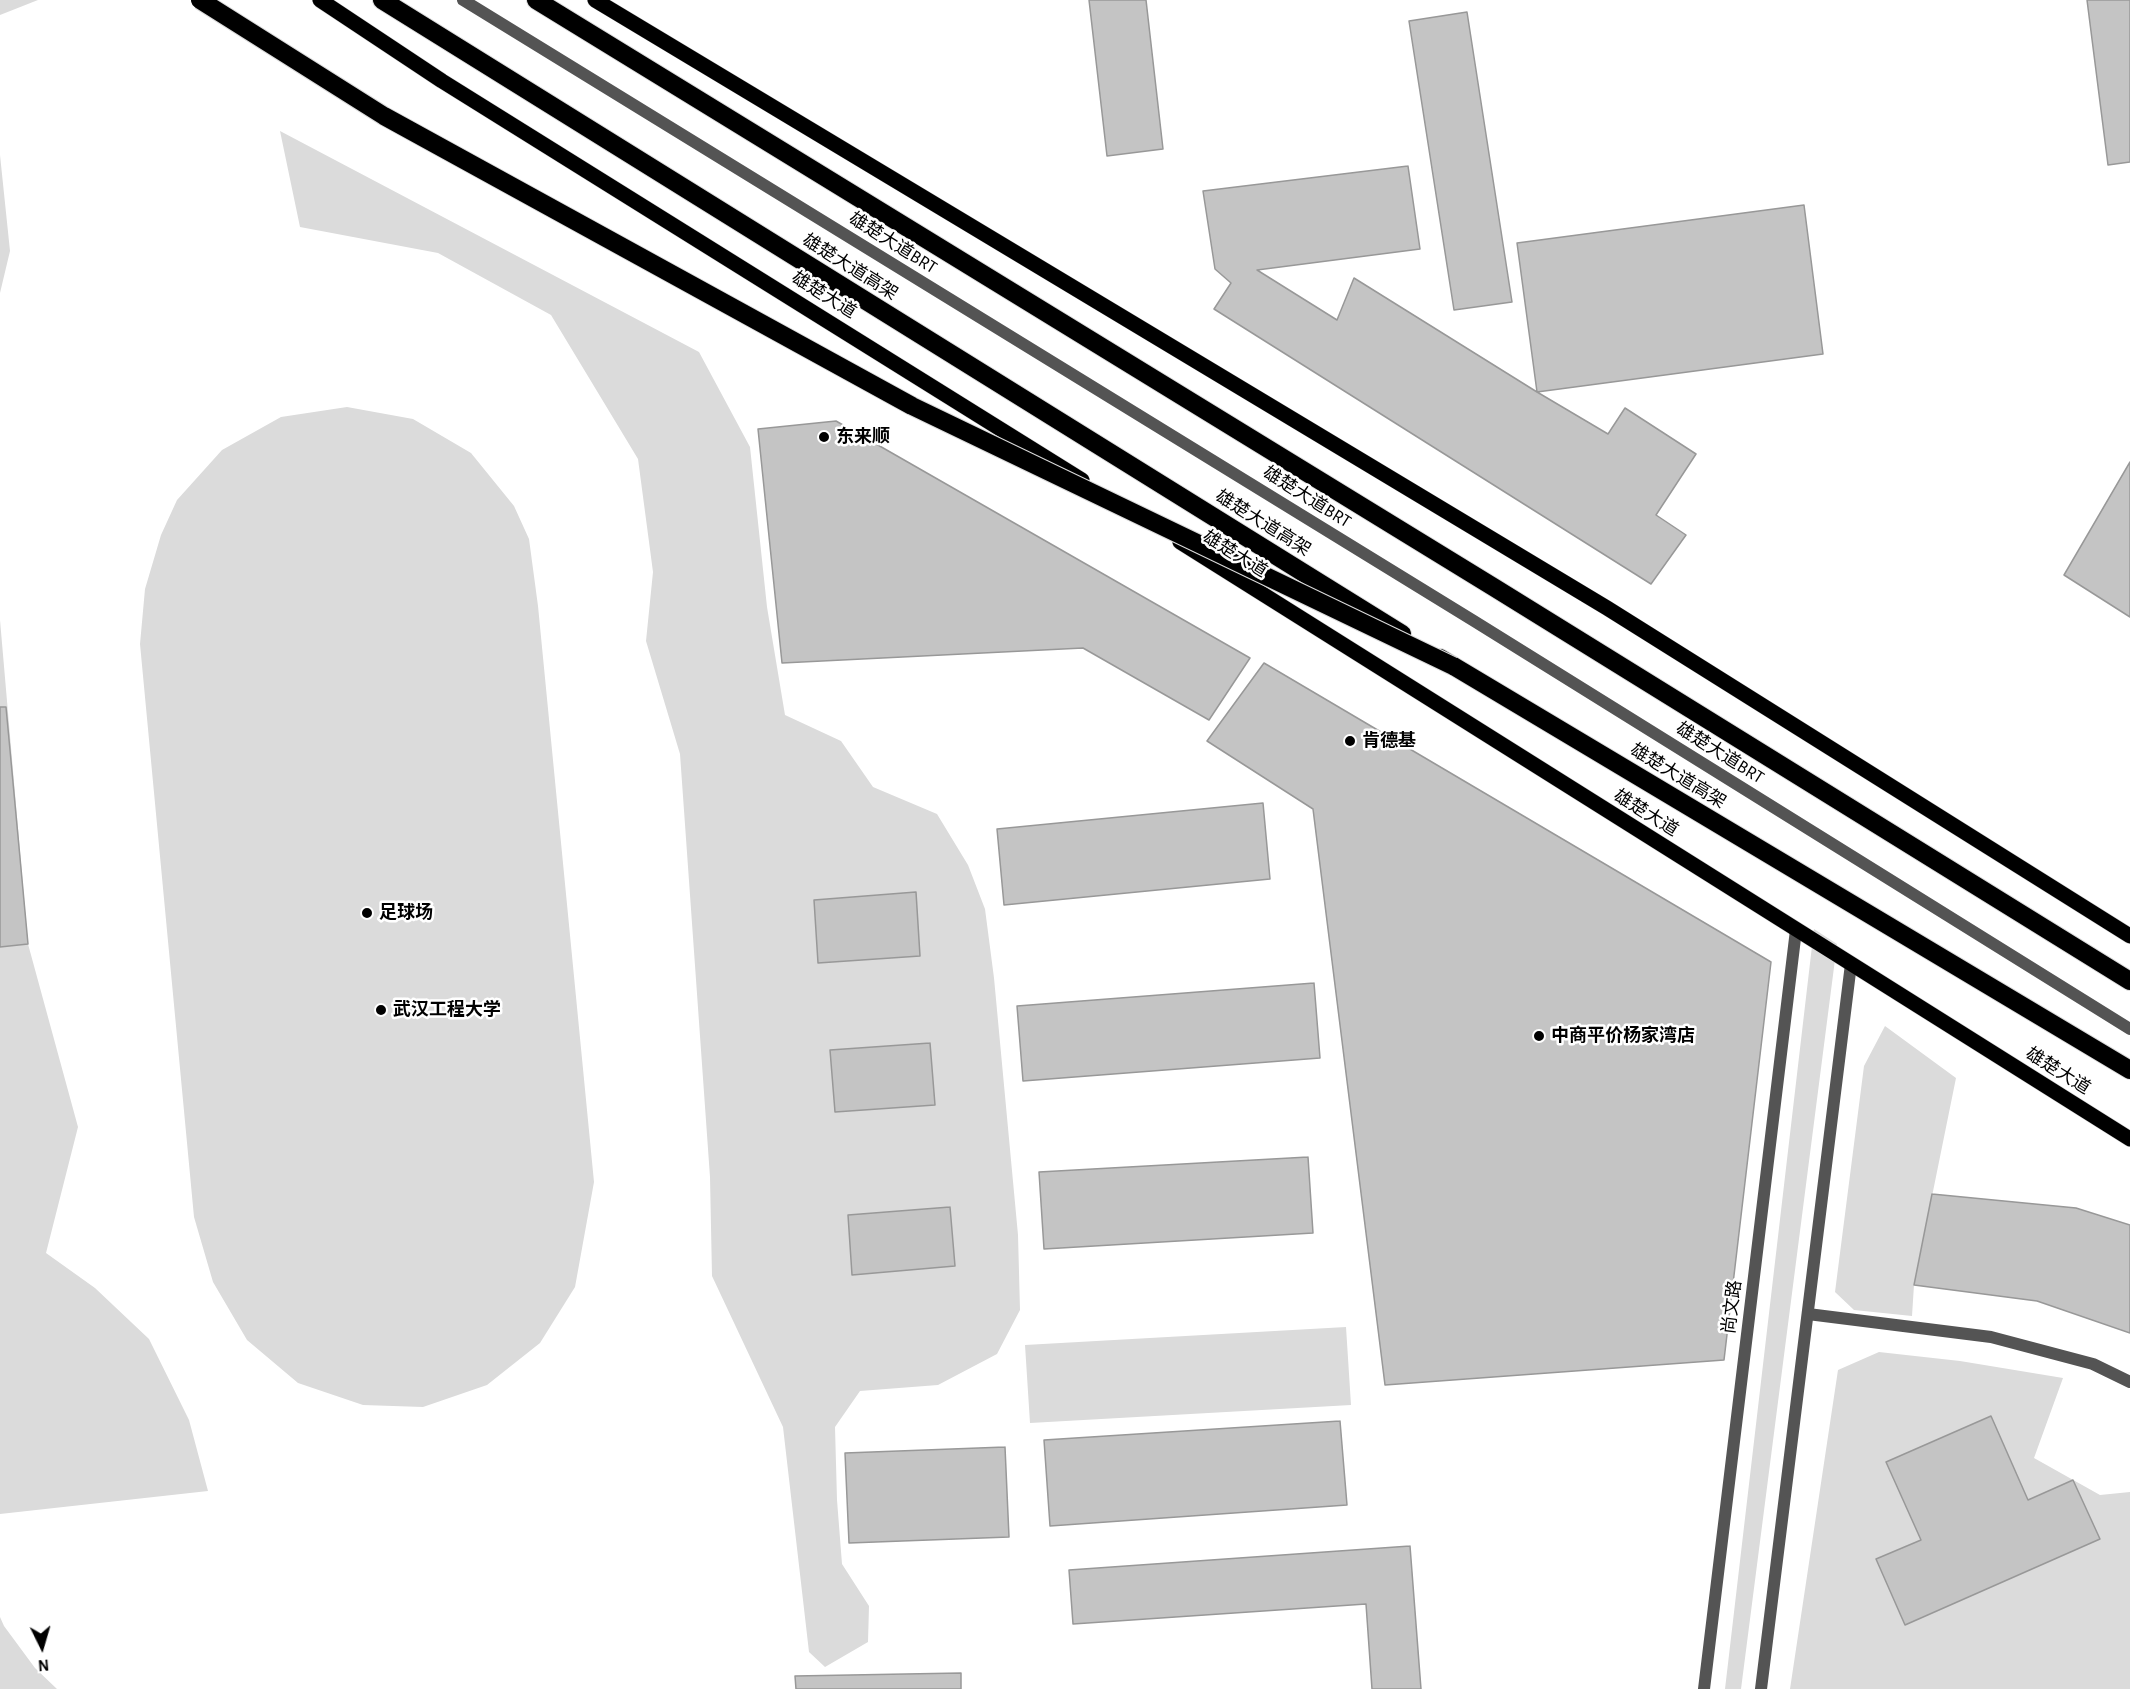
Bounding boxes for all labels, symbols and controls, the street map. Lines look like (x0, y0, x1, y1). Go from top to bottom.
street label: 雄楚大道BRT (845, 207, 941, 279)
street label: 雄楚大道高架 (798, 229, 902, 305)
street label: 雄楚大道 (788, 267, 860, 323)
place label: 东来顺 (836, 426, 890, 448)
marker: 东来顺 (817, 430, 831, 444)
street label: 雄楚大道BRT (1259, 461, 1355, 533)
street label: 雄楚大道高架 (1211, 485, 1315, 561)
street label: 雄楚大道 (1199, 526, 1271, 582)
street label: 雄楚大道BRT (1672, 717, 1768, 789)
place label: 肯德基 (1362, 730, 1416, 752)
marker: 肯德基 (1343, 734, 1357, 748)
street label: 雄楚大道高架 (1626, 739, 1730, 813)
street label: 雄楚大道 (1610, 785, 1682, 841)
place label: 足球场 (379, 902, 433, 924)
marker: 足球场 (360, 906, 374, 920)
place label: 武汉工程大学 (393, 999, 501, 1021)
marker: 武汉工程大学 (374, 1003, 388, 1017)
place label: 中商平价杨家湾店 (1551, 1025, 1695, 1047)
marker: 中商平价杨家湾店 (1532, 1029, 1546, 1043)
street label: 雄楚大道 (2022, 1043, 2094, 1099)
street label: 尚文路 (1718, 1279, 1746, 1335)
north arrow (12, 1617, 72, 1677)
text: N (37, 1656, 50, 1673)

